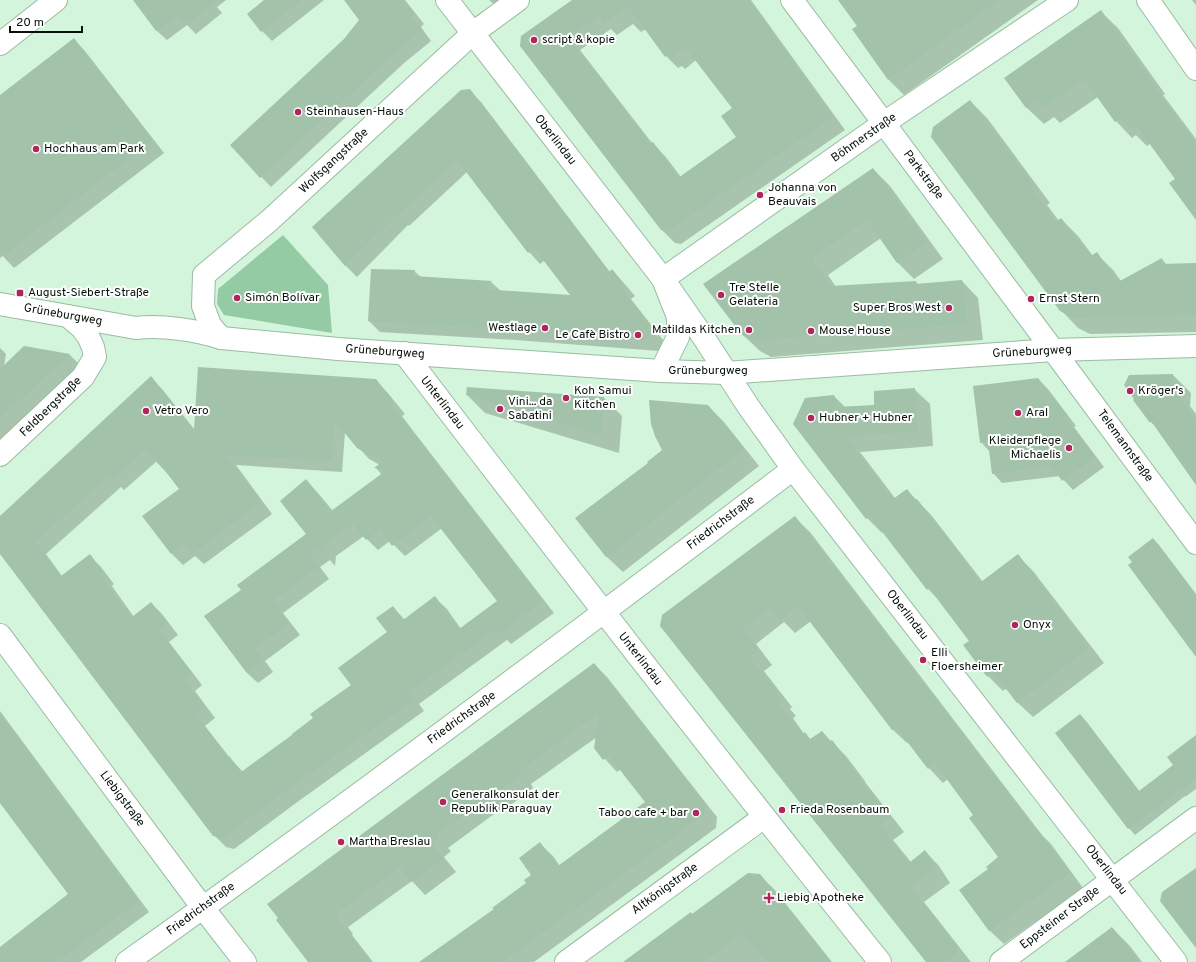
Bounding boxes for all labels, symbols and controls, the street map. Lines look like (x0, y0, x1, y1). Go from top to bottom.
scale bar (10, 8, 82, 34)
text: 20 m (16, 15, 44, 31)
place label: script & kopie (542, 32, 615, 48)
marker: script & kopie (529, 35, 539, 45)
place label: Steinhausen-Haus (306, 104, 404, 120)
marker: Steinhausen-Haus (293, 107, 303, 117)
street label: Böhmerstraße (828, 110, 900, 166)
street label: Oberlindau (530, 112, 580, 168)
street label: Wolfsgangstraße (296, 125, 372, 197)
place label: Hochhaus am Park (44, 141, 145, 157)
marker: Hochhaus am Park (31, 144, 41, 154)
street label: Parkstraße (899, 147, 947, 203)
place label: Johanna von Beauvais (768, 180, 837, 210)
marker: Johanna von Beauvais (755, 190, 765, 200)
place label: Tre Stelle Gelateria (729, 280, 779, 310)
place label: August-Siebert-Straße (28, 285, 149, 301)
marker: August-Siebert-Straße (15, 288, 25, 298)
place label: Simón Bolívar (245, 290, 320, 306)
marker: Tre Stelle Gelateria (716, 290, 726, 300)
place label: Ernst Stern (1039, 291, 1100, 307)
marker: Simón Bolívar (232, 293, 242, 303)
marker: Ernst Stern (1026, 294, 1036, 304)
street label: Grüneburgweg (22, 300, 104, 330)
place label: Super Bros West (853, 300, 941, 316)
marker: Super Bros West (944, 303, 954, 313)
place label: Westlage (488, 320, 537, 336)
place label: Matildas Kitchen (652, 322, 741, 338)
marker: Westlage (540, 323, 550, 333)
place label: Mouse House (819, 323, 891, 339)
marker: Matildas Kitchen (744, 325, 754, 335)
marker: Mouse House (806, 326, 816, 336)
place label: Le Cafè Bistro (555, 327, 630, 343)
marker: Le Cafè Bistro (633, 330, 643, 340)
street label: Grüneburgweg (345, 341, 425, 363)
street label: Grüneburgweg (992, 342, 1072, 362)
street label: Grüneburgweg (668, 363, 748, 379)
street label: Feldbergstraße (17, 373, 85, 441)
street label: Unterlindau (416, 373, 468, 433)
place label: Koh Samui Kitchen (574, 383, 632, 413)
place label: Kröger's (1138, 383, 1184, 399)
marker: Kröger's (1125, 386, 1135, 396)
marker: Koh Samui Kitchen (561, 393, 571, 403)
place label: Vini... da Sabatini (508, 394, 552, 424)
place label: Vetro Vero (154, 403, 209, 419)
marker: Vini... da Sabatini (495, 404, 505, 414)
place label: Aral (1026, 405, 1048, 421)
marker: Vetro Vero (141, 406, 151, 416)
street label: Telemannstraße (1093, 407, 1157, 485)
marker: Aral (1013, 408, 1023, 418)
place label: Hubner + Hubner (819, 410, 913, 426)
marker: Hubner + Hubner (806, 413, 816, 423)
place label: Kleiderpflege Michaelis (989, 433, 1061, 463)
marker: Kleiderpflege Michaelis (1064, 443, 1074, 453)
street label: Friedrichstraße (684, 492, 758, 554)
street label: Oberlindau (882, 587, 932, 643)
place label: Onyx (1023, 617, 1051, 633)
marker: Onyx (1010, 620, 1020, 630)
street label: Unterlindau (614, 629, 666, 689)
place label: Elli Floersheimer (931, 645, 1003, 675)
marker: Elli Floersheimer (918, 655, 928, 665)
street label: Friedrichstraße (425, 688, 499, 748)
street label: Liebigstraße (96, 768, 148, 830)
place label: Generalkonsulat der Republik Paraguay (451, 787, 560, 817)
marker: Generalkonsulat der Republik Paraguay (438, 797, 448, 807)
place label: Frieda Rosenbaum (790, 802, 889, 818)
place label: Taboo cafe + bar (598, 805, 688, 821)
marker: Frieda Rosenbaum (777, 805, 787, 815)
marker: Taboo cafe + bar (691, 808, 701, 818)
place label: Martha Breslau (349, 834, 430, 850)
marker: Martha Breslau (336, 837, 346, 847)
street label: Oberlindau (1081, 842, 1131, 898)
street label: Altkönigstraße (629, 860, 701, 918)
street label: Friedrichstraße (164, 879, 238, 939)
street label: Eppsteiner Straße (1017, 883, 1103, 953)
place label: Liebig Apotheke (777, 890, 864, 906)
marker: Liebig Apotheke (764, 893, 774, 903)

